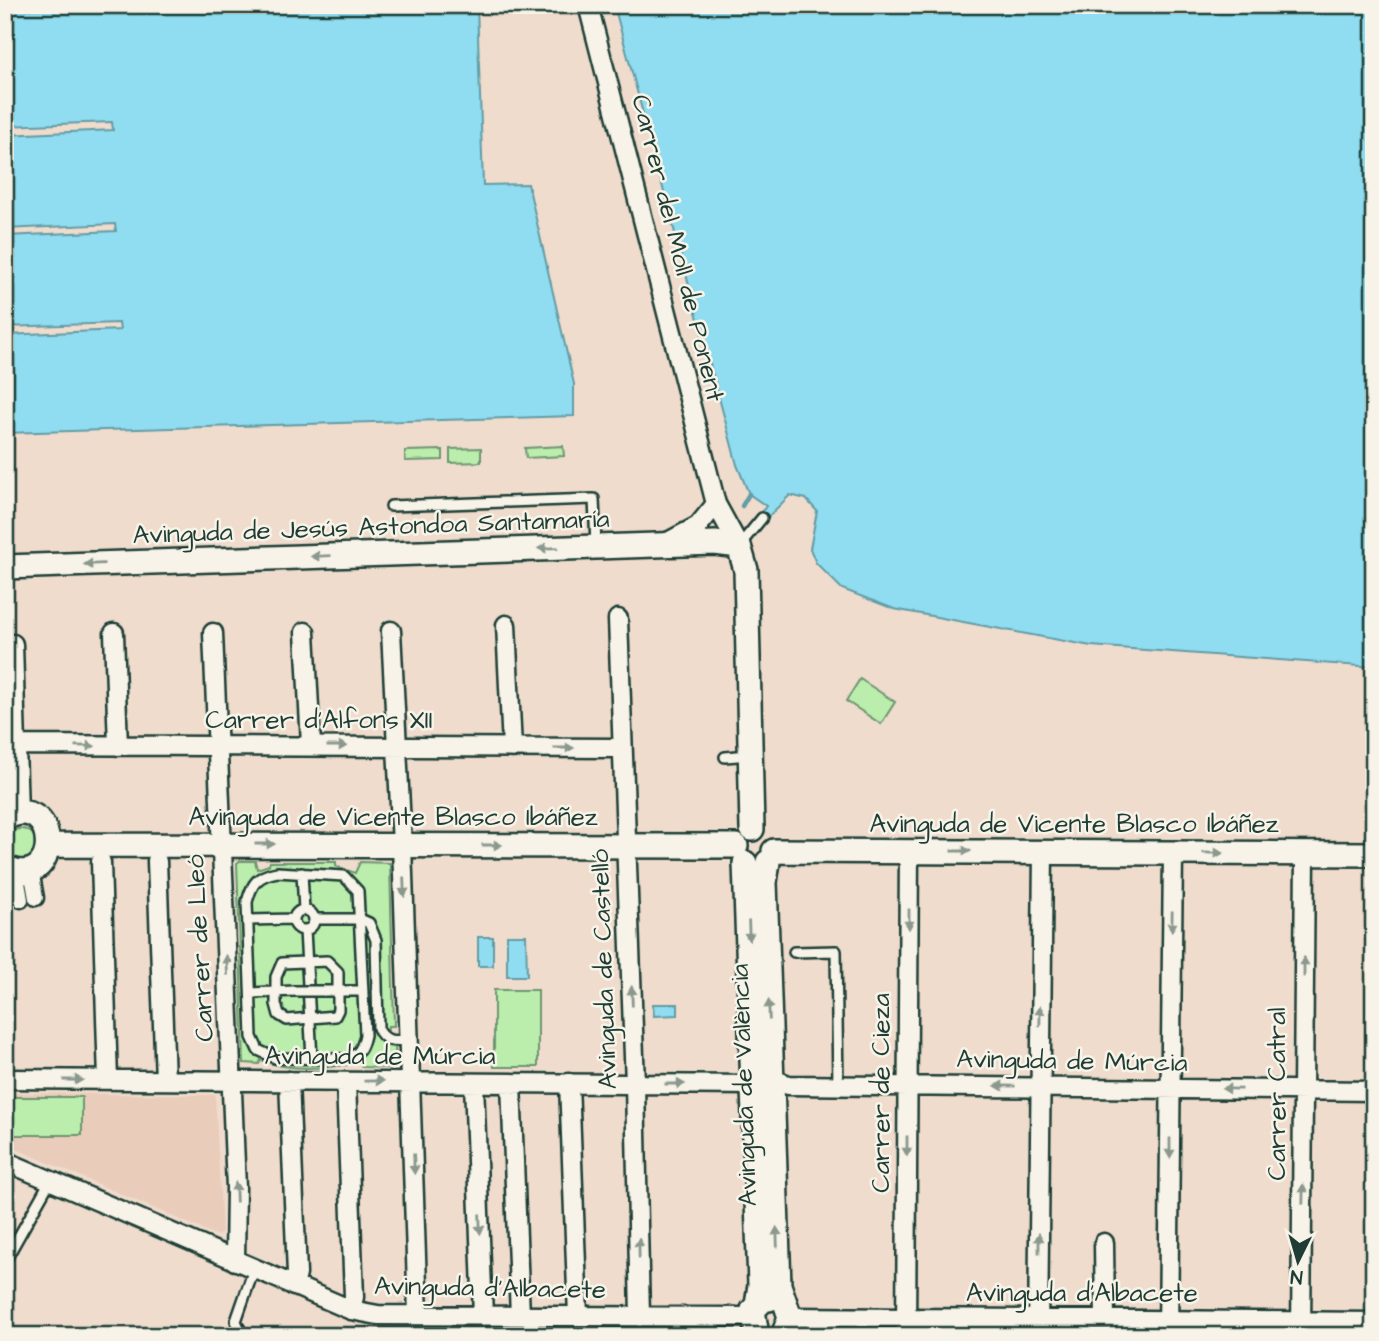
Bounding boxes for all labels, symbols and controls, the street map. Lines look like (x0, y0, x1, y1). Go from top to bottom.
street label: Carrer del Moll de Ponent (622, 91, 734, 406)
street label: Avinguda de Jesús Astondoa Santamaría (132, 501, 610, 555)
one-way arrow (537, 543, 559, 554)
one-way arrow (310, 551, 332, 562)
one-way arrow (82, 558, 104, 570)
street label: Carrer d'Alfons XII (205, 702, 433, 738)
one-way arrow (74, 740, 96, 752)
one-way arrow (326, 740, 348, 751)
one-way arrow (554, 742, 576, 754)
street label: Avinguda de Vicente Blasco Ibáñez (188, 799, 598, 837)
street label: Avinguda de Vicente Blasco Ibáñez (869, 806, 1279, 844)
one-way arrow (254, 838, 276, 850)
one-way arrow (481, 839, 503, 851)
one-way arrow (950, 845, 972, 857)
one-way arrow (1202, 847, 1224, 859)
street label: Avinguda de Castelló (582, 848, 628, 1090)
street label: Carrer de Lleó (177, 853, 223, 1043)
one-way arrow (398, 877, 409, 899)
one-way arrow (903, 908, 915, 930)
one-way arrow (1166, 910, 1178, 932)
one-way arrow (744, 920, 755, 942)
one-way arrow (221, 954, 232, 976)
one-way arrow (1298, 955, 1310, 977)
street label: Avinguda de València (722, 963, 768, 1207)
one-way arrow (627, 985, 638, 1007)
street label: Carrer de Cieza (863, 993, 899, 1193)
one-way arrow (764, 999, 775, 1021)
one-way arrow (1035, 1004, 1046, 1026)
street label: Carrer Catral (1259, 1008, 1295, 1180)
street label: Avinguda de Múrcia (264, 1038, 496, 1076)
street label: Avinguda de Múrcia (956, 1041, 1188, 1083)
one-way arrow (63, 1074, 85, 1086)
one-way arrow (364, 1076, 386, 1087)
one-way arrow (665, 1078, 687, 1090)
one-way arrow (993, 1080, 1015, 1092)
one-way arrow (1221, 1083, 1243, 1095)
one-way arrow (901, 1136, 913, 1158)
one-way arrow (1164, 1137, 1176, 1159)
one-way arrow (409, 1153, 420, 1175)
one-way arrow (230, 1181, 242, 1203)
one-way arrow (1297, 1183, 1308, 1205)
one-way arrow (474, 1214, 485, 1236)
one-way arrow (771, 1226, 783, 1248)
north arrow (1264, 1226, 1334, 1296)
one-way arrow (1033, 1232, 1045, 1254)
one-way arrow (633, 1237, 645, 1259)
text: N (1289, 1262, 1304, 1290)
street label: Avinguda d'Albacete (374, 1268, 606, 1310)
street label: Avinguda d'Albacete (966, 1275, 1198, 1313)

